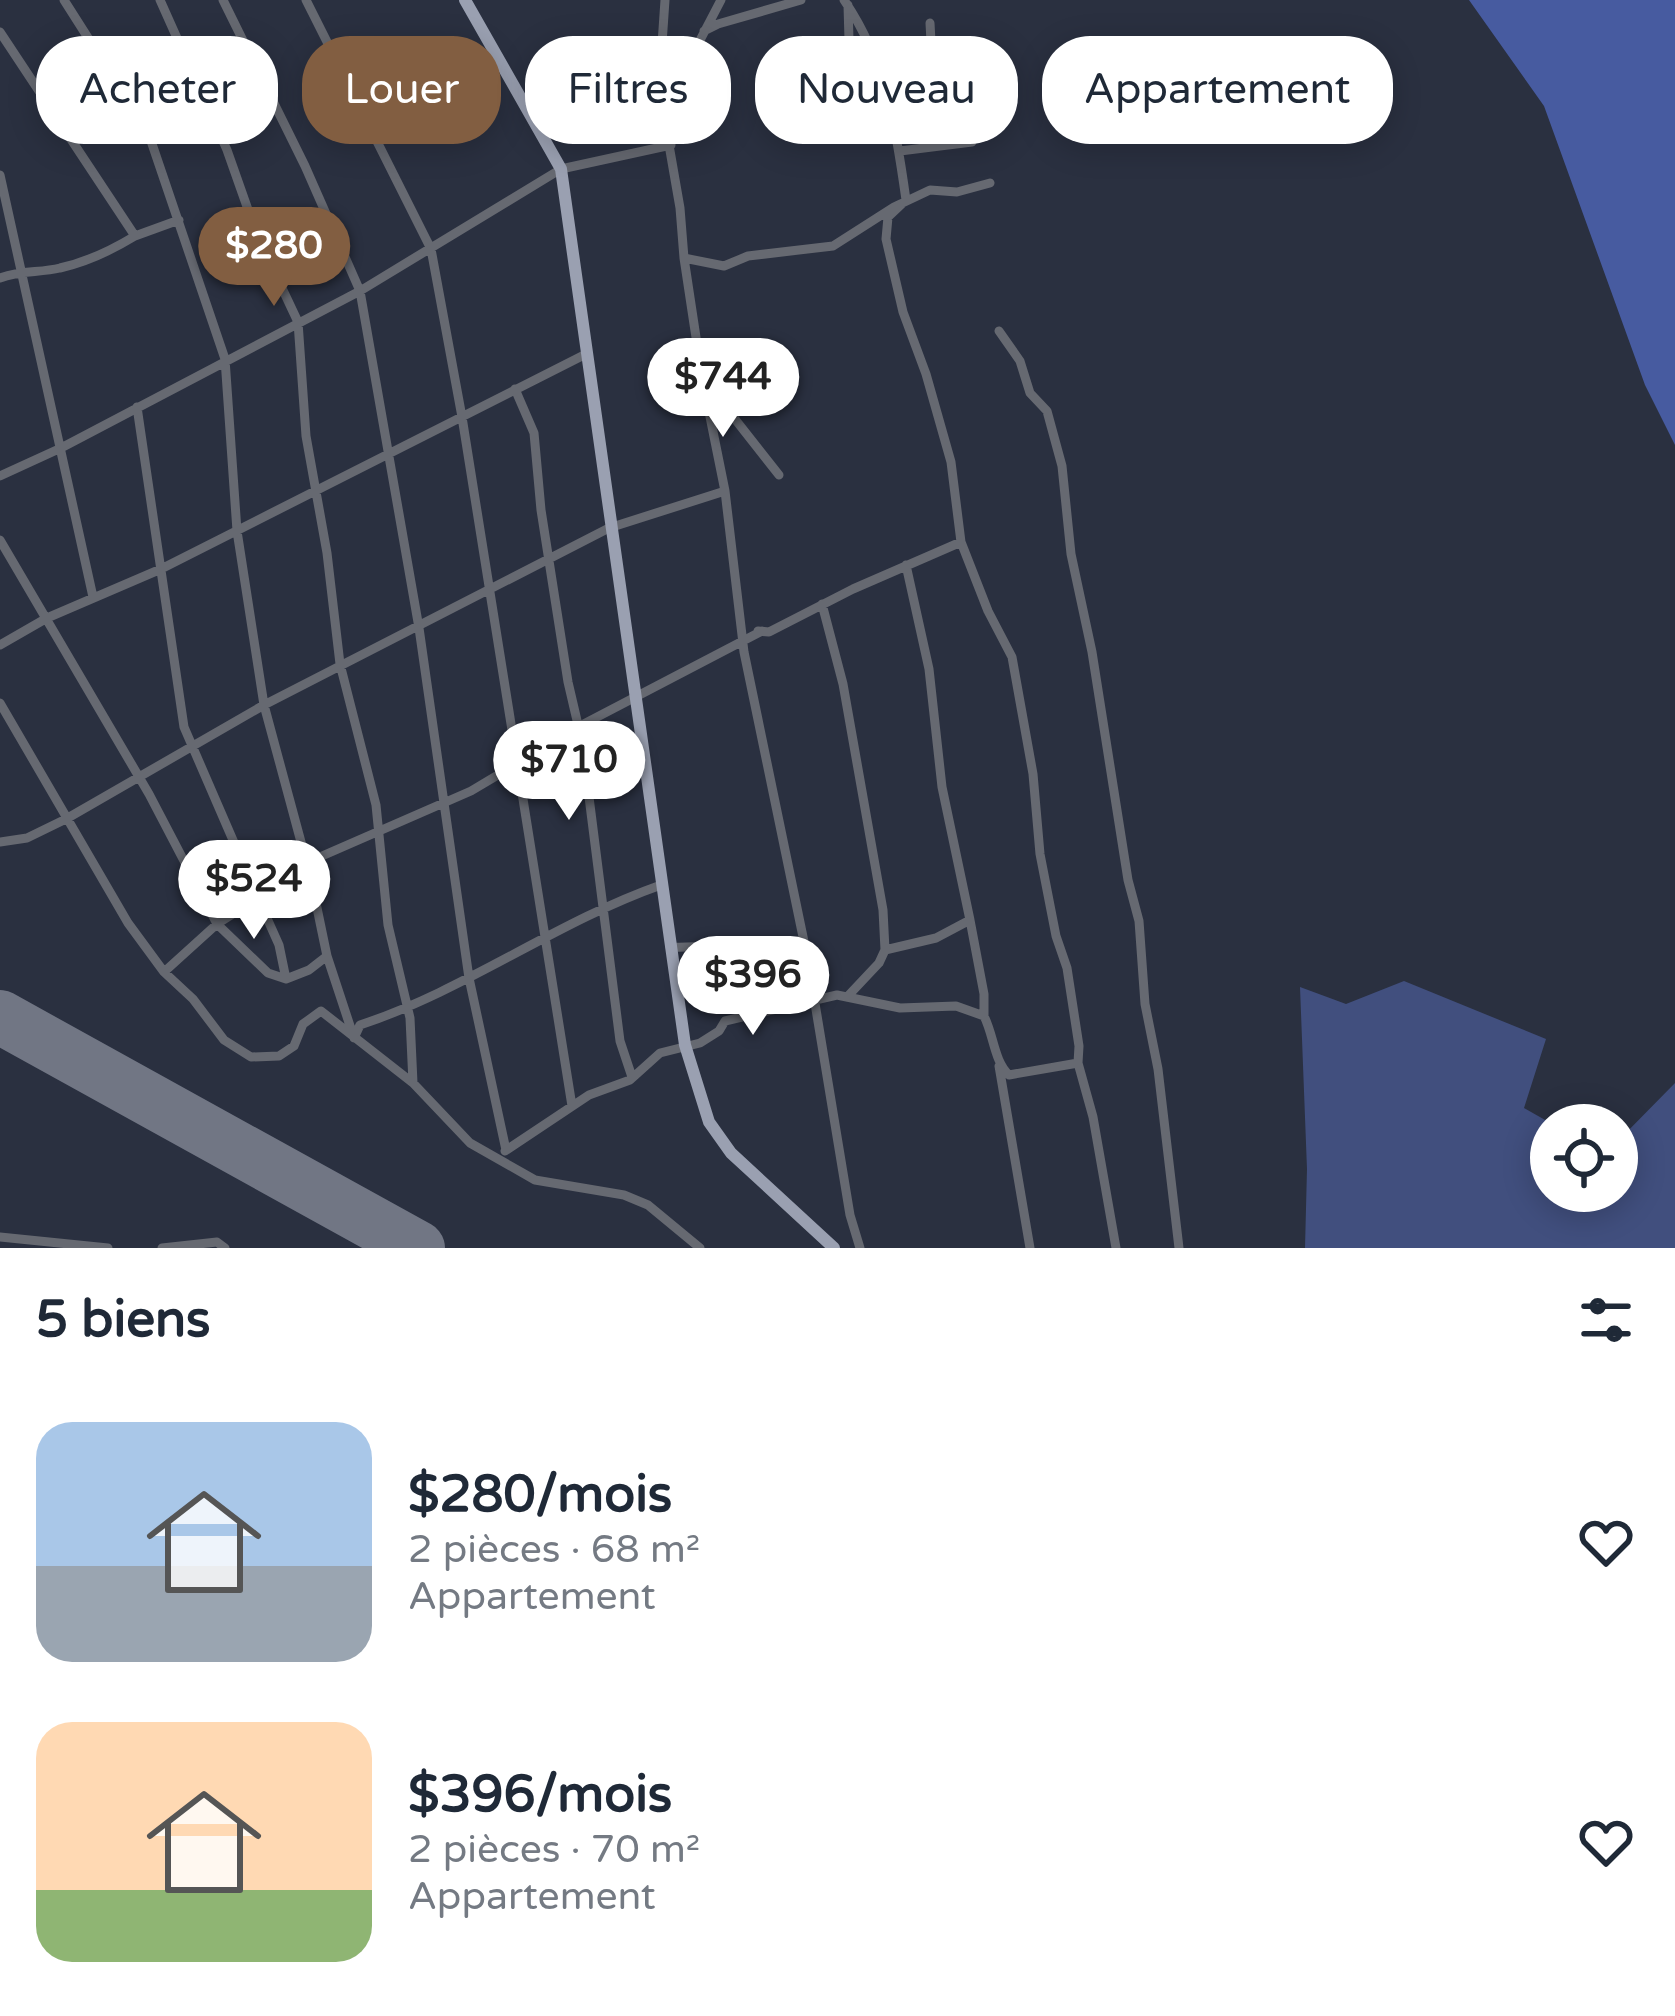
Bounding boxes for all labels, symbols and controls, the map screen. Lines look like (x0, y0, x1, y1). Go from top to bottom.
chip: Acheter (36, 36, 278, 144)
chip: Louer (302, 36, 501, 144)
chip: Filtres (525, 36, 731, 144)
chip: Nouveau (755, 36, 1018, 144)
chip: Appartement (1042, 36, 1393, 144)
pin: $280 (203, 207, 345, 309)
text: $280 (225, 222, 323, 269)
pin: $744 (652, 338, 794, 440)
text: $744 (674, 353, 772, 400)
pin: $710 (498, 721, 640, 823)
text: $710 (520, 736, 618, 783)
pin: $524 (183, 840, 325, 942)
text: $524 (205, 855, 303, 902)
pin: $396 (682, 936, 824, 1038)
text: $396 (704, 951, 802, 998)
map controls (1530, 1104, 1638, 1212)
button: locate (1530, 1104, 1638, 1212)
icon: filters (1573, 1287, 1639, 1353)
text: 5 biens (36, 1289, 211, 1351)
text: $280/mois (408, 1464, 672, 1526)
icon: home (132, 1470, 276, 1614)
icon: heart (1573, 1509, 1639, 1575)
text: 2 pièces · 68 m² (408, 1526, 700, 1573)
text: Appartement (408, 1573, 656, 1620)
text: $396/mois (408, 1764, 672, 1826)
icon: home (132, 1770, 276, 1914)
icon: heart (1573, 1809, 1639, 1875)
text: 2 pièces · 70 m² (408, 1826, 700, 1873)
text: Appartement (408, 1873, 656, 1920)

